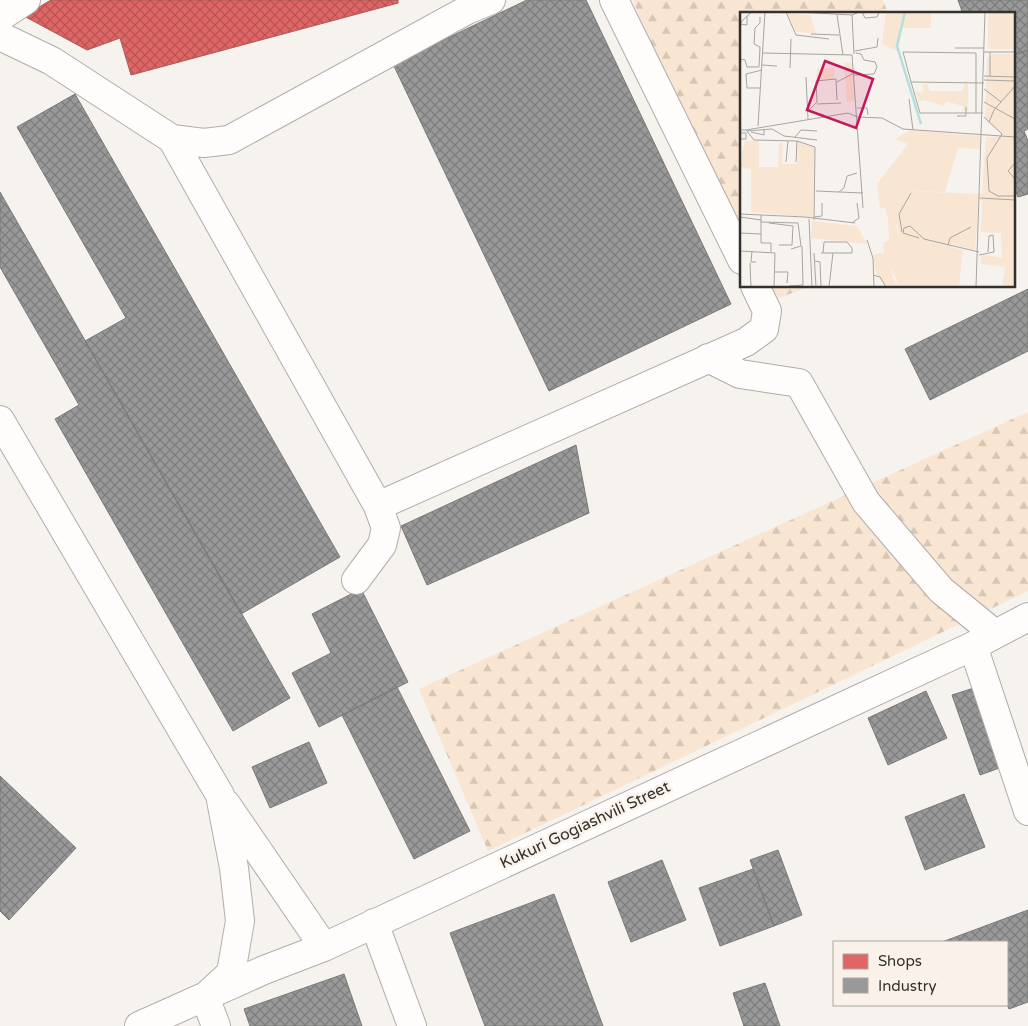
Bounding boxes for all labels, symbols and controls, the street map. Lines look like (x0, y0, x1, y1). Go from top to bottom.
inset map (740, 12, 1016, 288)
street label: Kukuri Gogiashvili Street (497, 777, 673, 873)
legend (833, 941, 1008, 1006)
text: Shops (878, 952, 922, 970)
text: Industry (878, 977, 937, 995)

